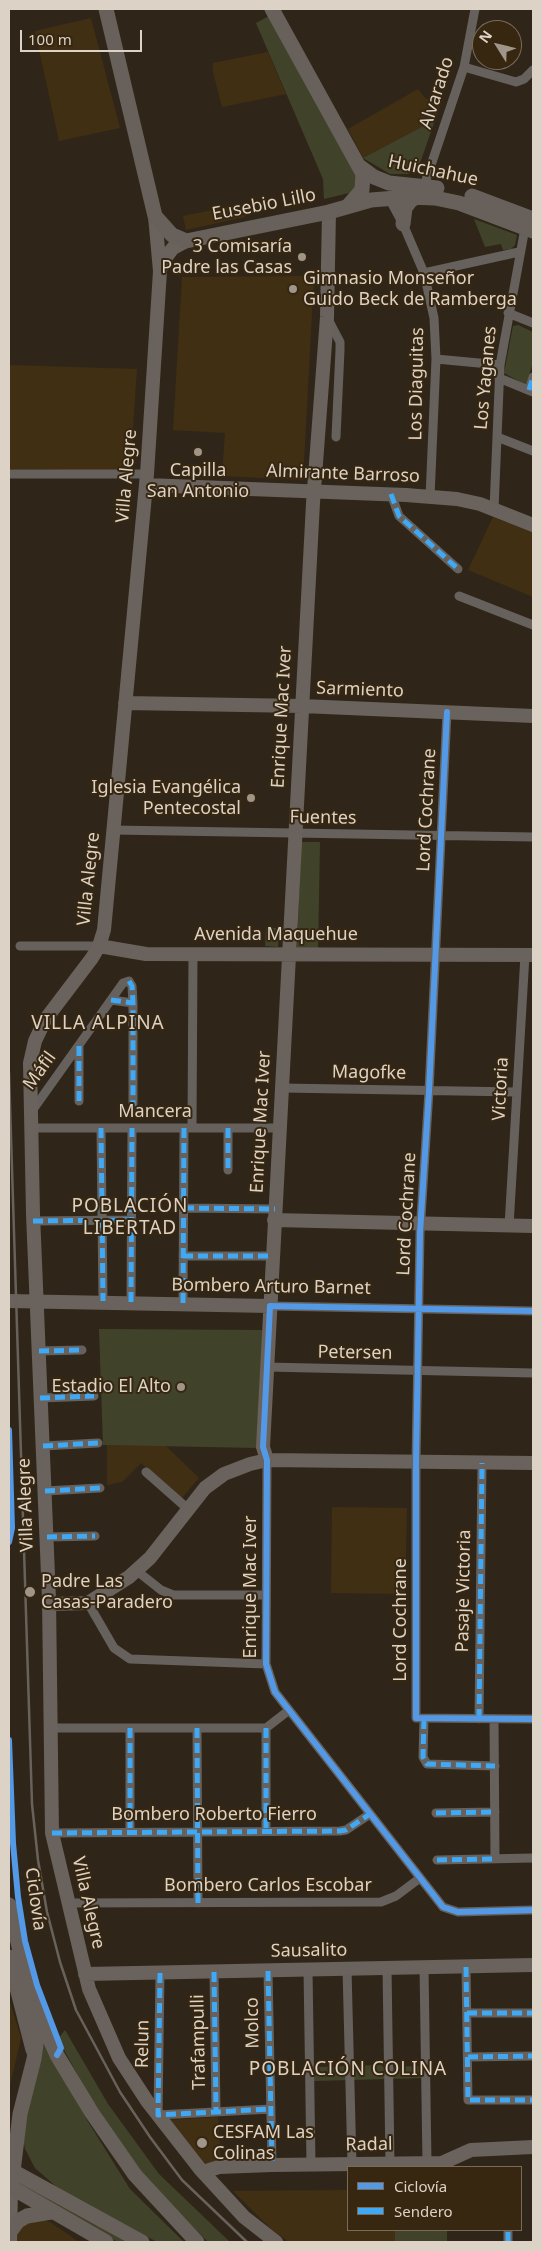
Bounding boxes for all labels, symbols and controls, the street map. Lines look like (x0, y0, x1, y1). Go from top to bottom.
scale bar (22, 20, 145, 52)
north arrow (472, 20, 522, 70)
text: N (474, 26, 496, 47)
text: 100 m (28, 29, 72, 49)
street label: Alvarado (415, 54, 459, 132)
street label: Huichahue (386, 151, 480, 191)
street label: Eusebio Lillo (210, 184, 318, 226)
place label: 3 Comisaría Padre las Casas (161, 236, 292, 278)
marker: 3 Comisaría Padre las Casas (296, 251, 308, 263)
place label: Gimnasio Monseñor Guido Beck de Ramberga (303, 268, 517, 310)
marker: Gimnasio Monseñor Guido Beck de Ramberga (287, 283, 299, 295)
street label: Los Yaganes (471, 325, 501, 431)
street label: Los Diaguitas (405, 327, 429, 441)
street label: Villa Alegre (112, 428, 142, 524)
marker: Capilla San Antonio (192, 446, 204, 458)
place label: Capilla San Antonio (147, 460, 249, 502)
street label: Almirante Barroso (266, 461, 420, 487)
street label: Enrique Mac Iver (267, 645, 297, 789)
street label: Sarmiento (316, 678, 404, 702)
street label: Lord Cochrane (413, 748, 441, 872)
place label: Iglesia Evangélica Pentecostal (91, 777, 241, 820)
marker: Iglesia Evangélica Pentecostal (245, 792, 257, 804)
street label: Fuentes (289, 807, 357, 829)
street label: Villa Alegre (73, 831, 105, 927)
street label: Avenida Maquehue (194, 924, 358, 946)
district label: VILLA ALPINA (30, 1013, 166, 1035)
street label: Máfil (19, 1048, 61, 1094)
street label: Enrique Mac Iver (246, 1050, 276, 1194)
street label: Victoria (489, 1057, 513, 1121)
street label: Magofke (332, 1062, 406, 1084)
street label: Mancera (118, 1101, 192, 1123)
street label: Lord Cochrane (393, 1152, 421, 1276)
district label: POBLACIÓN LIBERTAD (70, 1196, 190, 1240)
street label: Bombero Arturo Barnet (171, 1274, 371, 1300)
street label: Petersen (317, 1342, 393, 1364)
place label: Estadio El Alto (52, 1376, 171, 1398)
marker: Estadio El Alto (175, 1381, 187, 1393)
street label: Villa Alegre (14, 1458, 38, 1552)
street label: Enrique Mac Iver (240, 1516, 262, 1658)
street label: Pasaje Victoria (452, 1529, 476, 1653)
street label: Lord Cochrane (390, 1558, 412, 1682)
place label: Padre Las Casas-Paradero (41, 1571, 173, 1614)
marker: Padre Las Casas-Paradero (23, 1585, 37, 1599)
street label: Bombero Roberto Fierro (111, 1804, 317, 1826)
street label: Villa Alegre (67, 1855, 109, 1951)
street label: Ciclovía (20, 1866, 50, 1932)
street label: Bombero Carlos Escobar (164, 1875, 372, 1897)
street label: Sausalito (271, 1940, 347, 1962)
street label: Trafampulli (187, 1994, 211, 2090)
street label: Molco (242, 1997, 264, 2049)
street label: Relun (132, 2020, 154, 2068)
district label: POBLACIÓN COLINA (247, 2059, 449, 2081)
place label: CESFAM Las Colinas (213, 2122, 314, 2164)
street label: Radal (345, 2134, 393, 2156)
marker: CESFAM Las Colinas (195, 2136, 209, 2150)
legend (347, 2166, 522, 2231)
text: Ciclovía (394, 2176, 447, 2196)
text: Sendero (394, 2201, 453, 2221)

